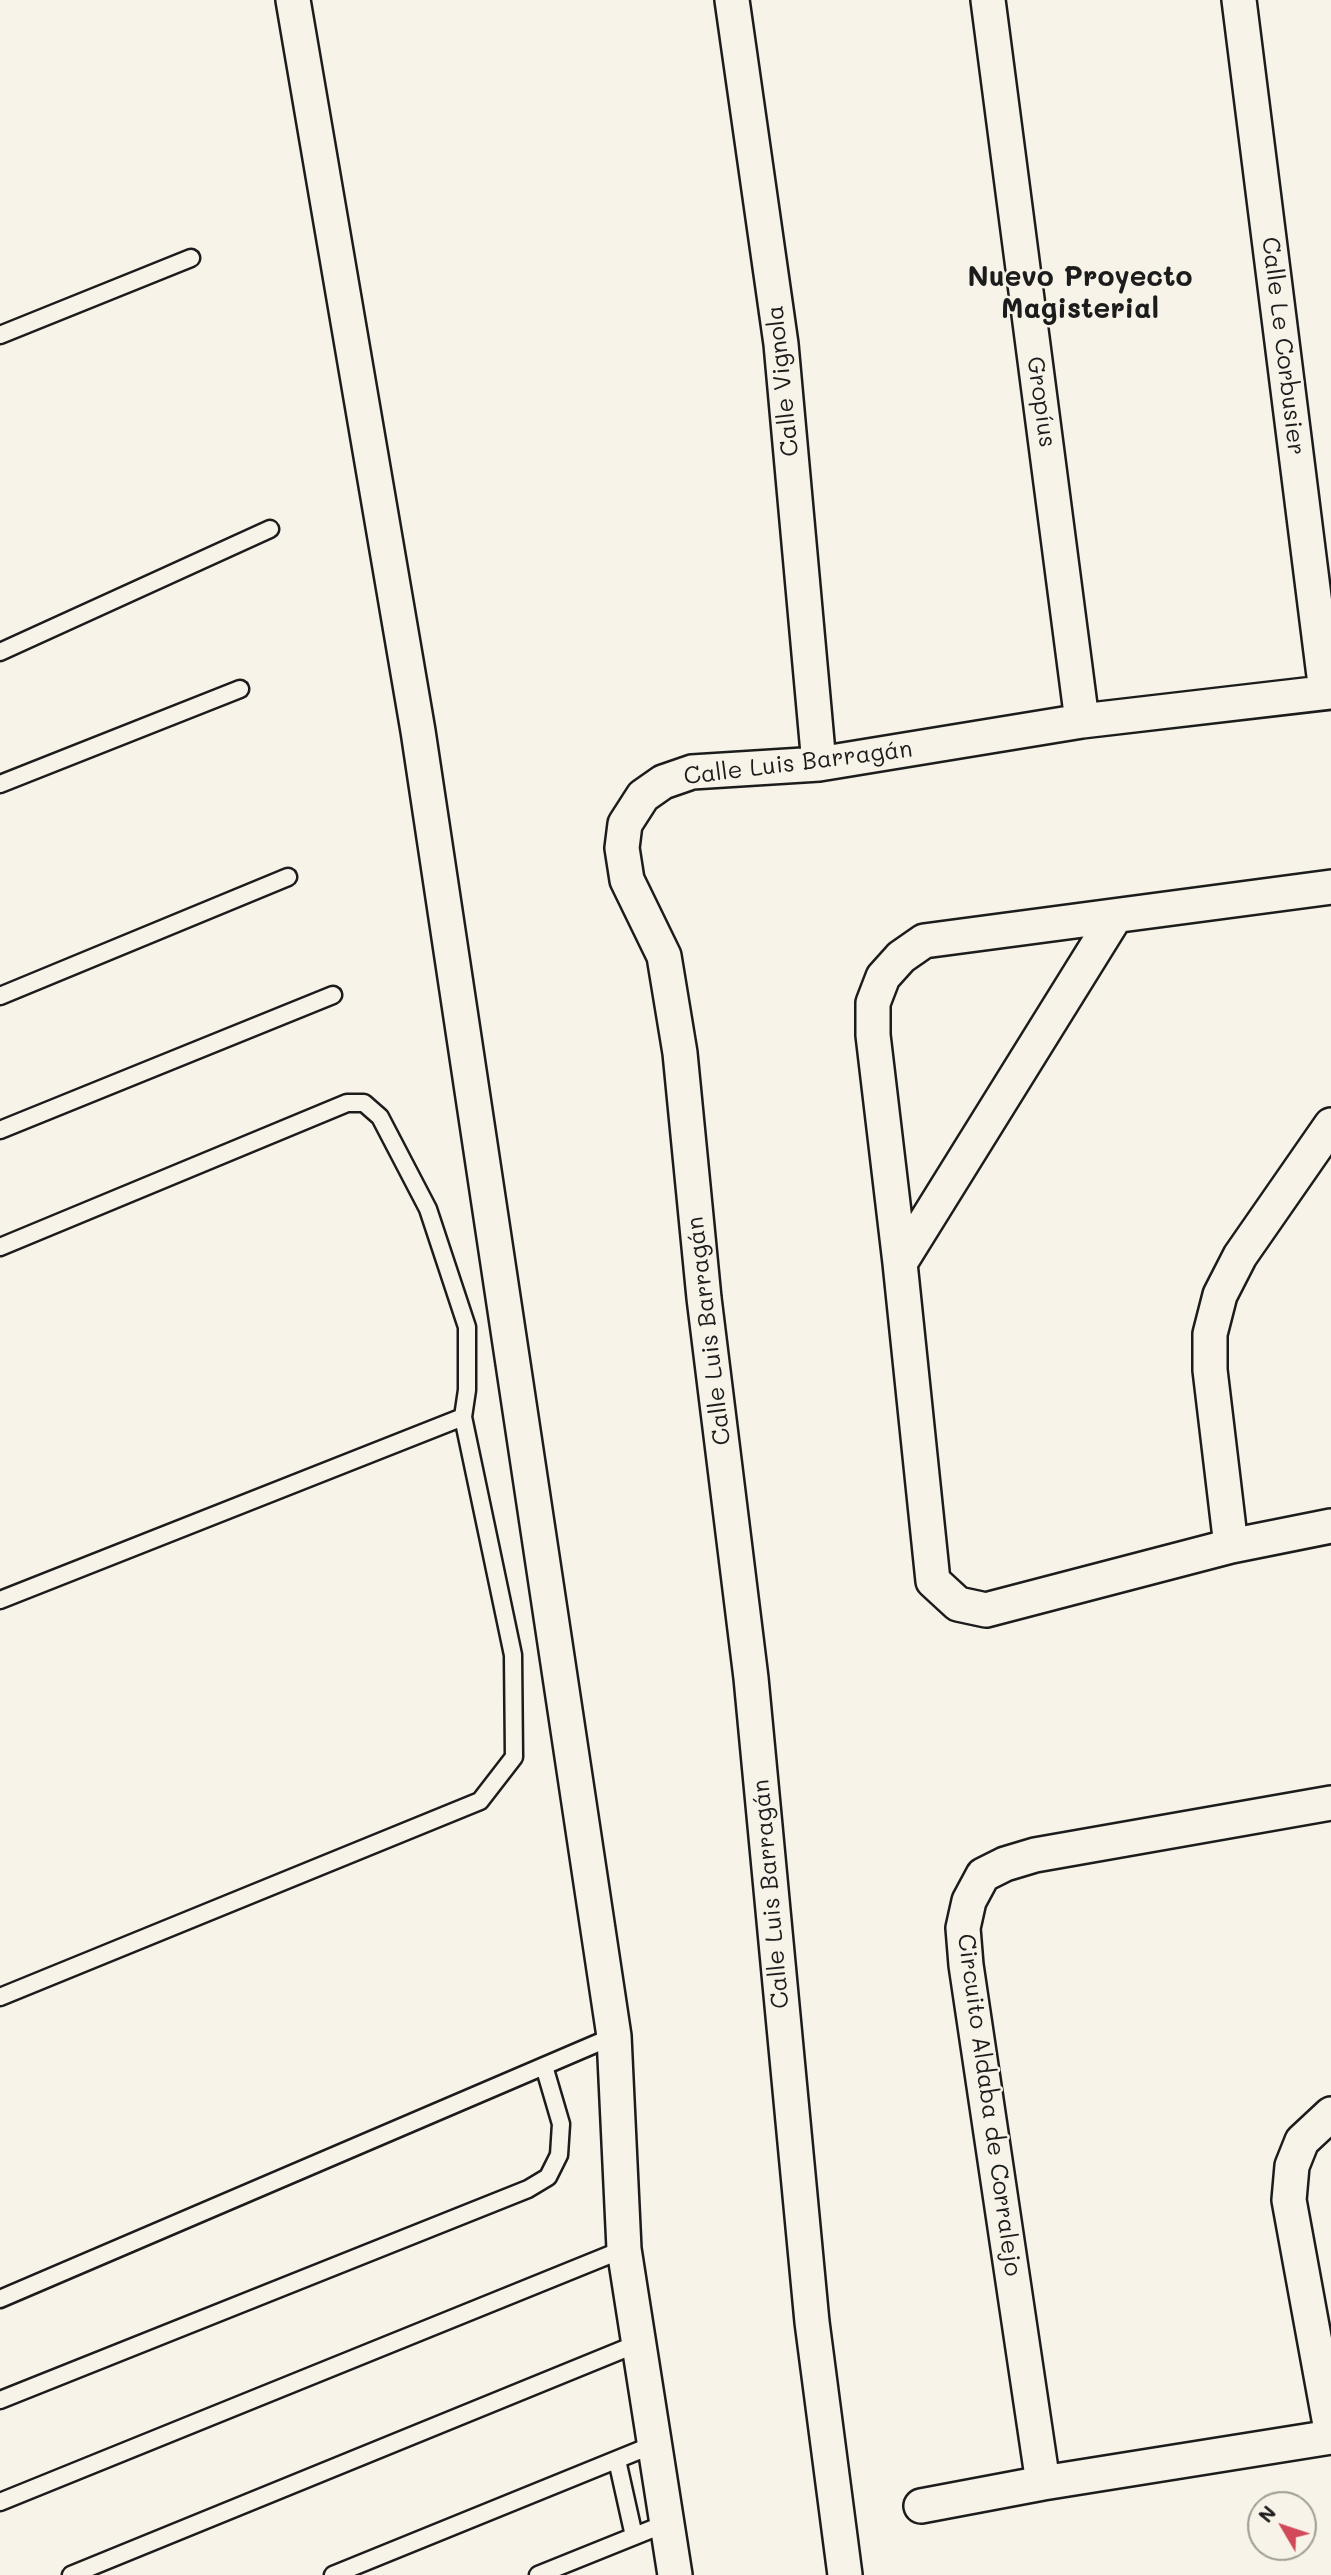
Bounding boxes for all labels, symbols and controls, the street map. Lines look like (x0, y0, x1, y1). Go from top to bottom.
street label: Calle Le Corbusier (1255, 235, 1311, 457)
district label: Nuevo Proyecto Magisterial (968, 260, 1192, 326)
street label: Calle Vignola (761, 304, 805, 458)
street label: Gropíus (1020, 355, 1062, 449)
street label: Calle Luis Barragán (682, 735, 914, 791)
street label: Calle Luis Barragán (681, 1215, 737, 1447)
street label: Calle Luis Barragán (747, 1778, 795, 2010)
street label: Circuito Aldaba de Corralejo (951, 1932, 1027, 2278)
north arrow (1247, 2491, 1317, 2561)
text: N (1253, 2500, 1281, 2527)

